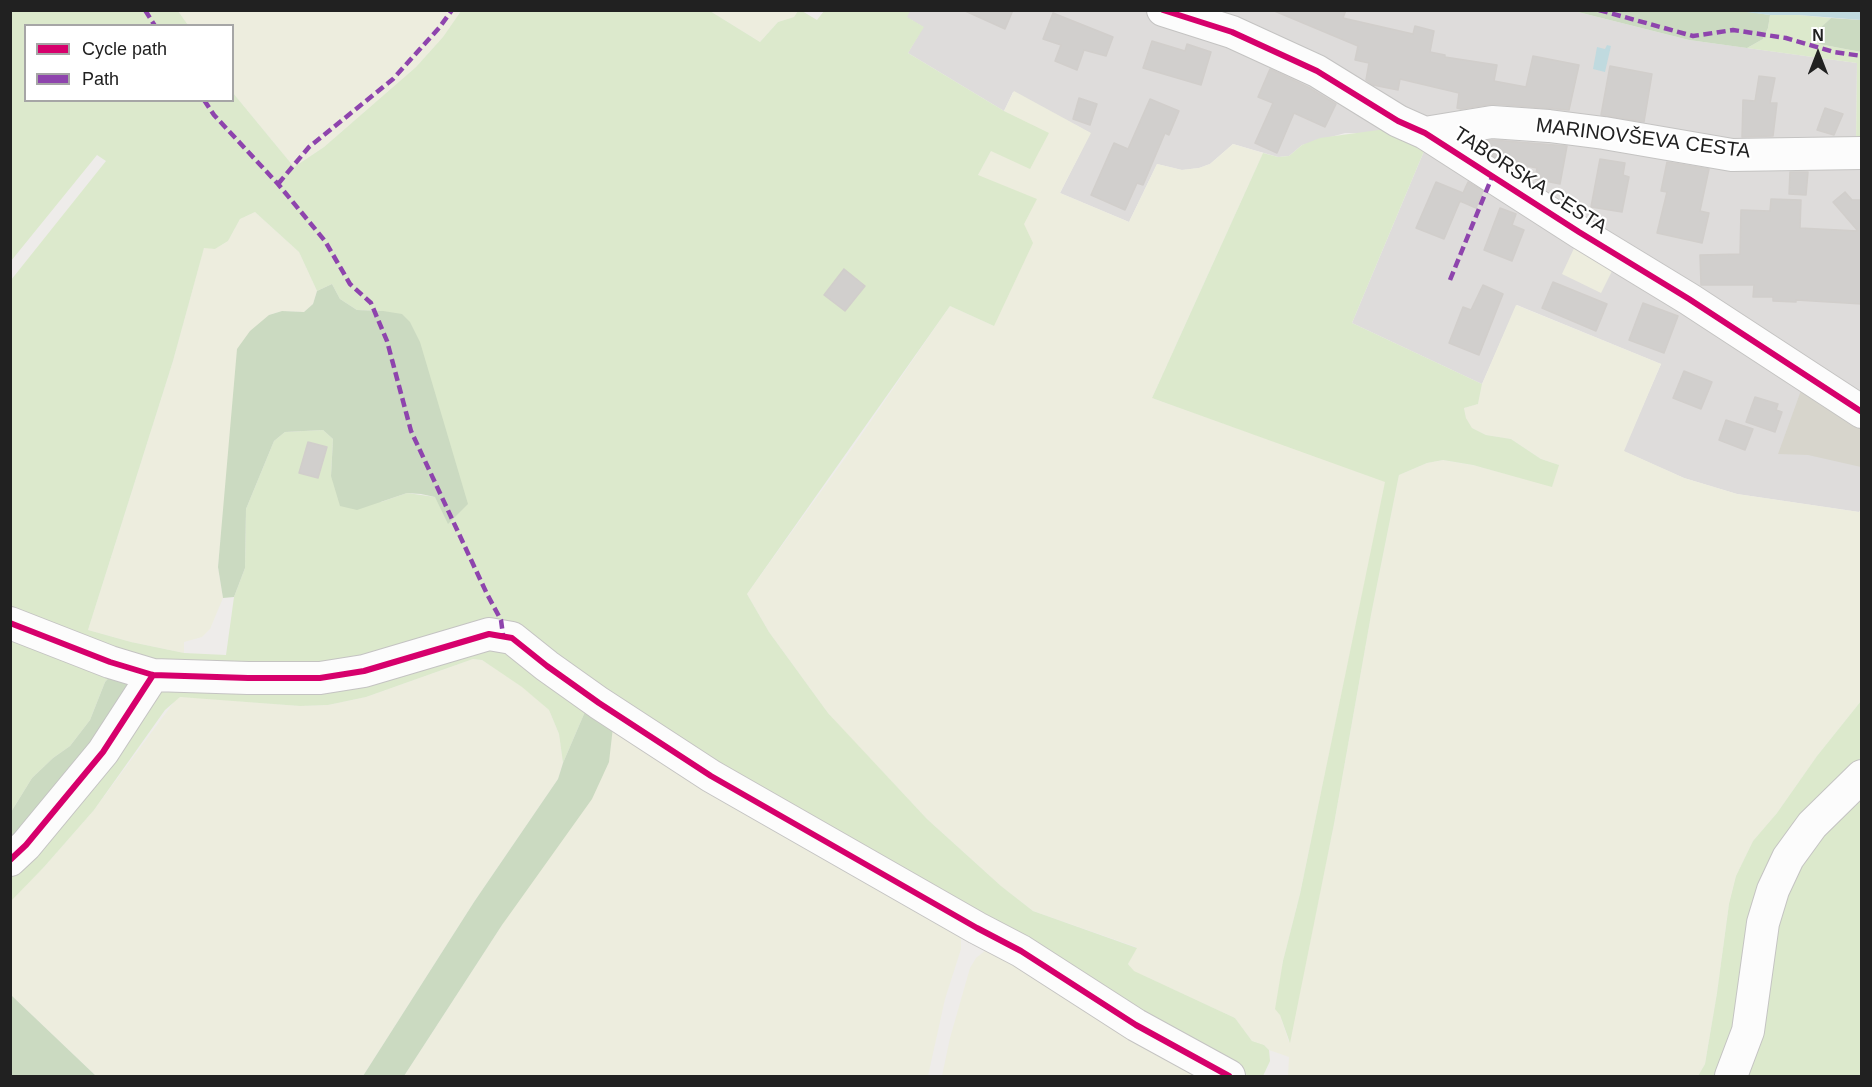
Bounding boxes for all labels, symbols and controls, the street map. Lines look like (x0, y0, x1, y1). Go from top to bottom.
legend (24, 24, 234, 102)
north arrow (1788, 24, 1848, 84)
text: N (1812, 27, 1824, 44)
text: Cycle path (82, 39, 167, 59)
text: Path (82, 69, 119, 89)
street label: MARINOVŠEVA CESTA (1534, 114, 1752, 164)
street label: TABORSKA CESTA (1449, 122, 1611, 240)

